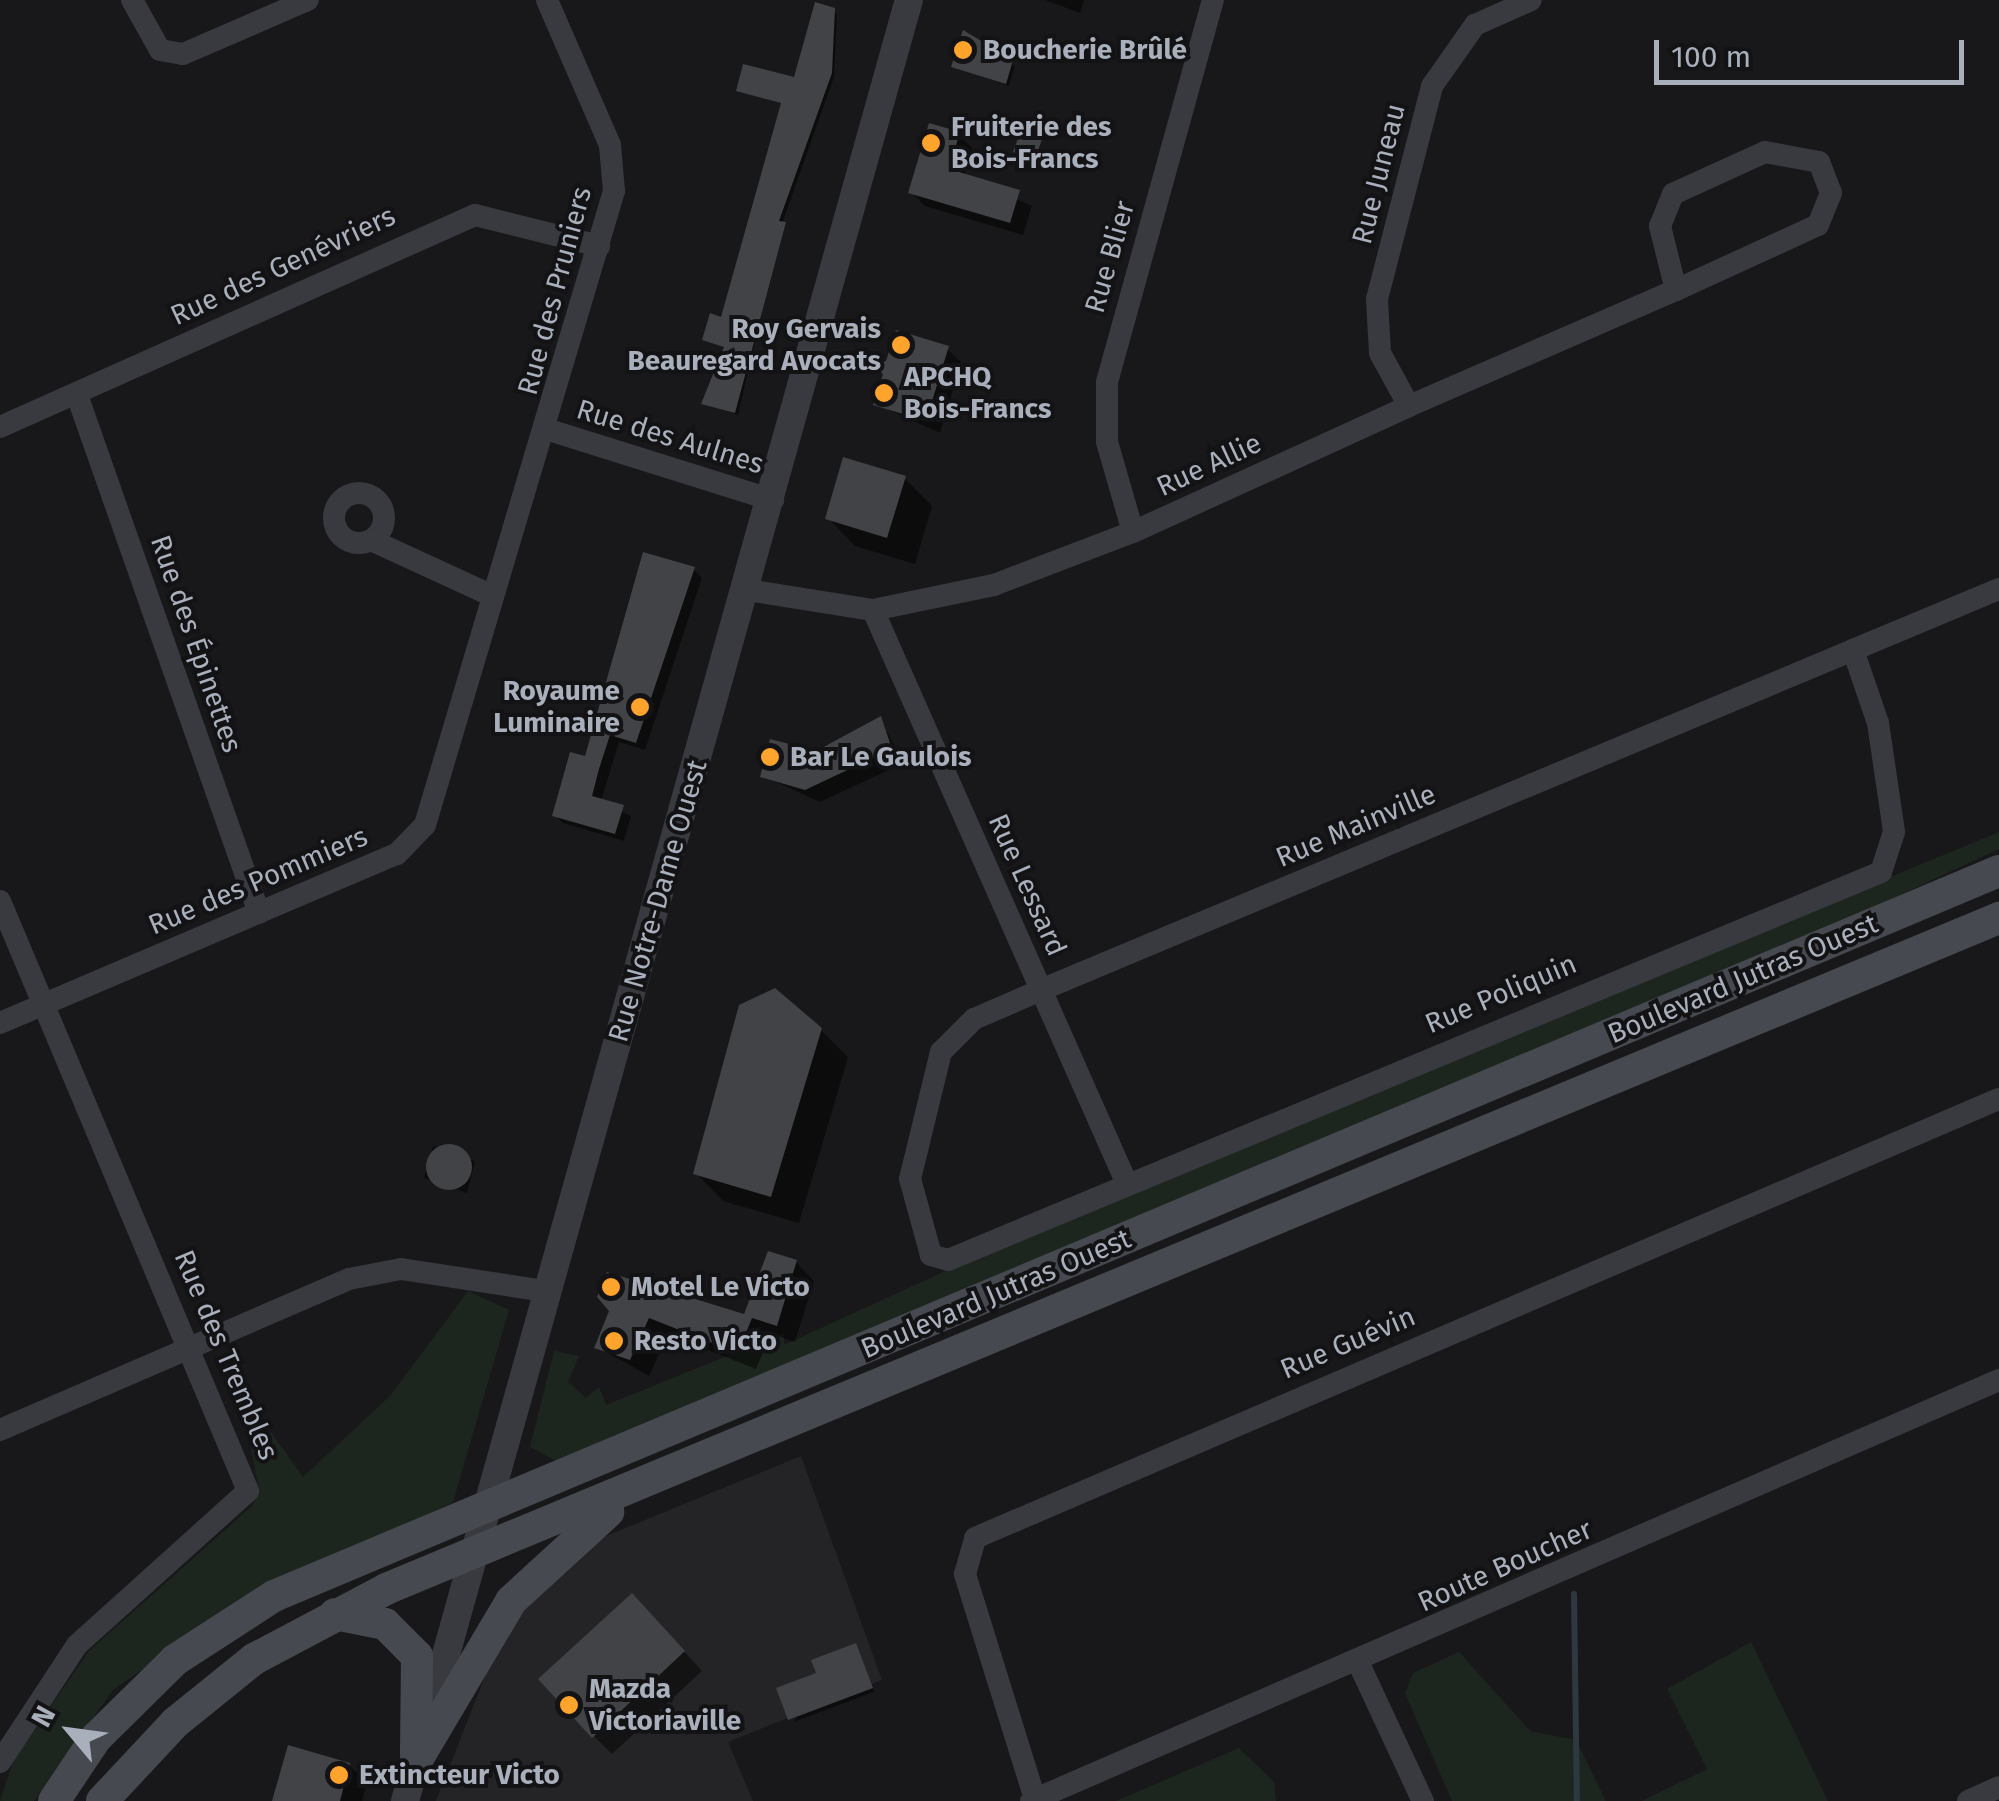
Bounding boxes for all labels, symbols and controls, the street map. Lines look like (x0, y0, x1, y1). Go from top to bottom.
scale bar (1659, 20, 1969, 82)
place label: Boucherie Brûlé (983, 33, 1187, 67)
marker: Boucherie Brûlé (952, 39, 974, 61)
text: 100 m (1671, 39, 1751, 75)
street label: Rue Juneau (1345, 100, 1413, 248)
place label: Fruiterie des Bois-Francs (951, 110, 1112, 176)
marker: Fruiterie des Bois-Francs (920, 132, 942, 154)
street label: Rue des Pruniers (511, 183, 599, 399)
street label: Rue Blier (1078, 197, 1142, 317)
street label: Rue des Genévriers (165, 199, 401, 333)
place label: Roy Gervais Beauregard Avocats (628, 312, 881, 378)
marker: Roy Gervais Beauregard Avocats (890, 334, 912, 356)
place label: APCHQ Bois-Francs (904, 360, 1052, 426)
marker: APCHQ Bois-Francs (873, 382, 895, 404)
street label: Rue des Aulnes (572, 393, 768, 481)
street label: Rue Allie (1151, 426, 1267, 504)
street label: Rue des Épinettes (143, 531, 249, 757)
place label: Royaume Luminaire (493, 674, 620, 740)
marker: Royaume Luminaire (629, 696, 651, 718)
place label: Bar Le Gaulois (790, 740, 972, 774)
marker: Bar Le Gaulois (759, 746, 781, 768)
street label: Rue Notre-Dame Ouest (602, 756, 714, 1046)
street label: Rue Mainville (1271, 777, 1441, 875)
street label: Rue Lessard (981, 809, 1073, 961)
street label: Rue des Pommiers (143, 820, 373, 942)
street label: Boulevard Jutras Ouest (1603, 907, 1883, 1051)
street label: Rue Poliquin (1420, 947, 1582, 1041)
street label: Boulevard Jutras Ouest (856, 1222, 1136, 1366)
street label: Rue des Trembles (167, 1245, 285, 1465)
place label: Motel Le Victo (631, 1270, 810, 1304)
marker: Motel Le Victo (600, 1276, 622, 1298)
street label: Rue Guévin (1276, 1300, 1420, 1386)
place label: Resto Victo (634, 1324, 777, 1358)
marker: Resto Victo (603, 1330, 625, 1352)
street label: Route Boucher (1413, 1513, 1597, 1619)
place label: Mazda Victoriaville (589, 1672, 741, 1738)
north arrow (20, 1681, 120, 1781)
marker: Mazda Victoriaville (558, 1694, 580, 1716)
text: N (24, 1700, 62, 1732)
place label: Extincteur Victo (359, 1758, 560, 1792)
marker: Extincteur Victo (328, 1764, 350, 1786)

